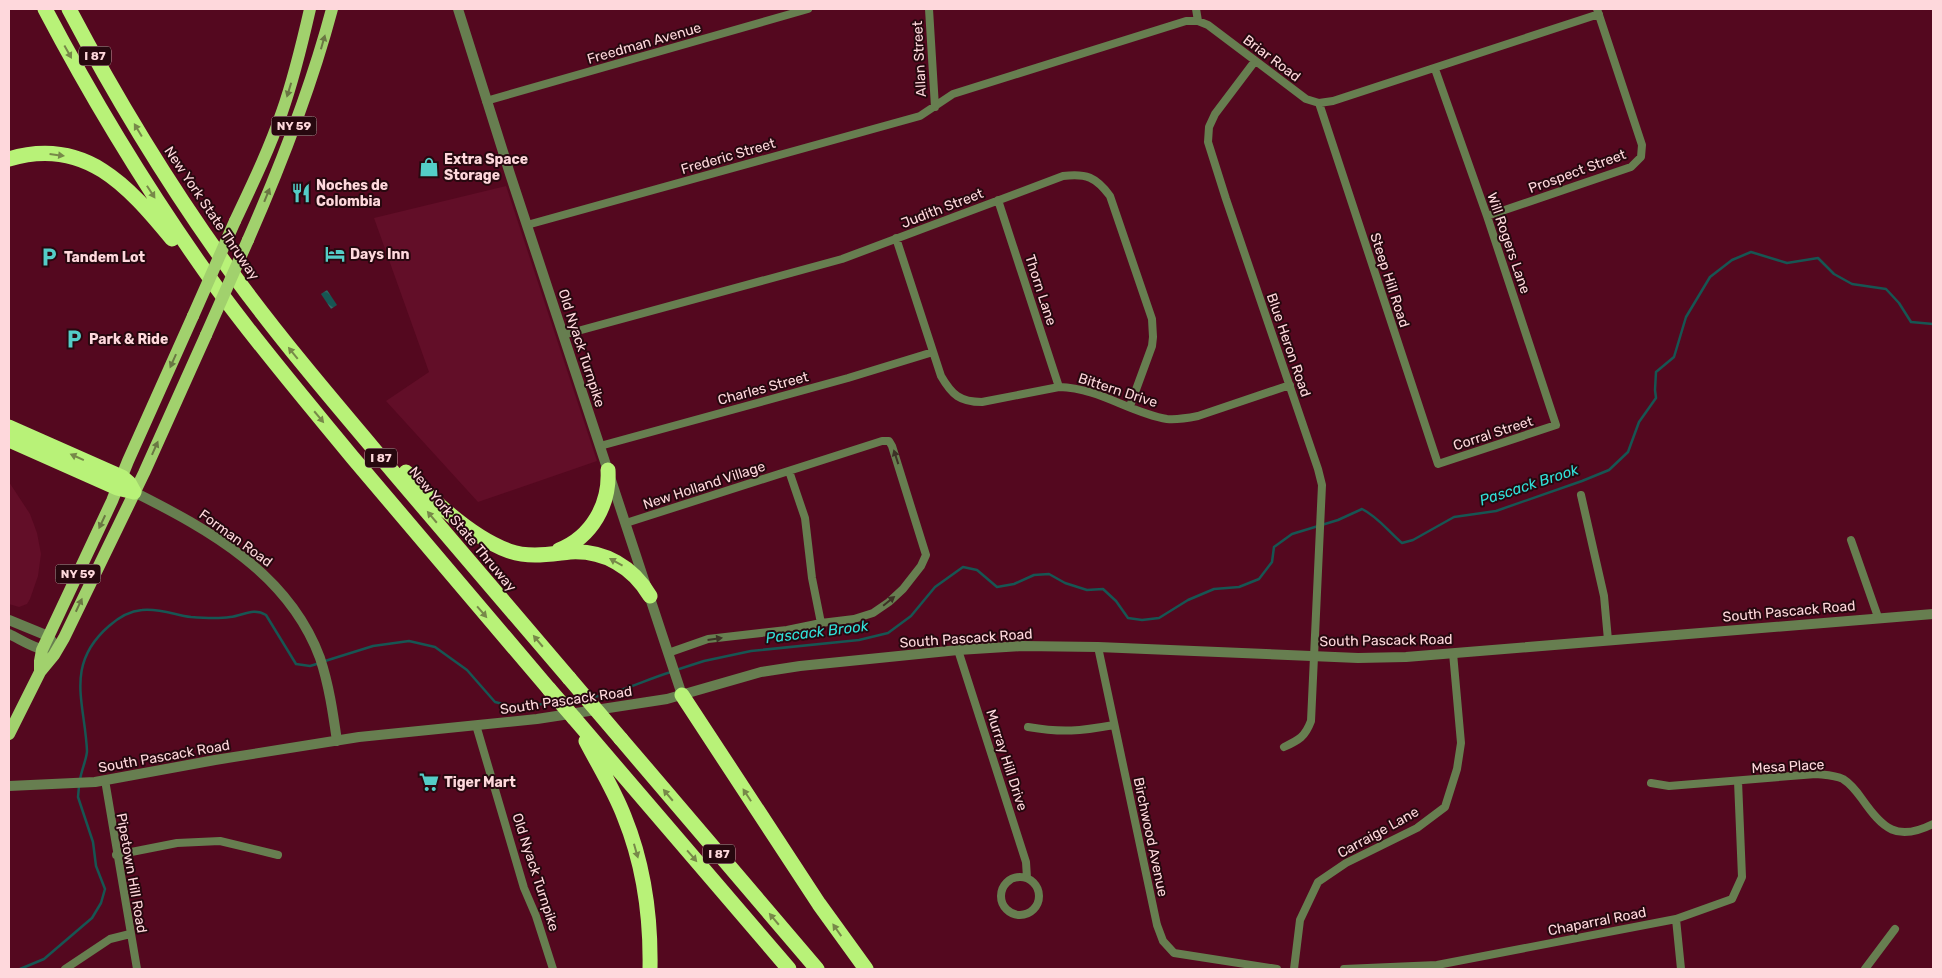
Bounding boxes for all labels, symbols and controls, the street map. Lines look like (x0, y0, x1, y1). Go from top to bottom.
street label: Freedman Avenue (585, 19, 703, 68)
street label: Allan Street (909, 20, 930, 98)
street label: Briar Road (1240, 31, 1304, 85)
one-way arrow (319, 34, 327, 49)
one-way arrow (64, 44, 72, 59)
road number: I 87 (79, 46, 111, 66)
one-way arrow (285, 83, 293, 98)
road number: NY 59 (272, 116, 316, 136)
one-way arrow (133, 124, 143, 137)
street label: Frederic Street (679, 135, 778, 178)
street label: New York State Thruway (160, 143, 263, 284)
street label: Prospect Street (1526, 146, 1629, 197)
one-way arrow (49, 151, 65, 159)
place label: Extra Space Storage (444, 151, 528, 184)
shop icon: Extra Space Storage (418, 156, 440, 178)
place label: Noches de Colombia (316, 177, 388, 210)
restaurant icon: Noches de Colombia (290, 182, 312, 204)
one-way arrow (146, 185, 156, 198)
street label: Judith Street (899, 185, 986, 232)
one-way arrow (264, 188, 272, 202)
street label: Will Rogers Lane (1483, 190, 1534, 296)
street label: Steep Hill Road (1366, 231, 1413, 330)
hotel icon: Days Inn (324, 243, 346, 265)
parking icon: Tandem Lot (38, 246, 60, 268)
place label: Days Inn (350, 246, 409, 263)
place label: Tandem Lot (64, 249, 146, 266)
street label: Thorn Lane (1021, 253, 1060, 328)
street label: Old Nyack Turnpike (554, 287, 609, 409)
street label: Blue Heron Road (1263, 291, 1314, 399)
parking icon: Park & Ride (63, 328, 85, 350)
place label: Park & Ride (89, 331, 168, 348)
one-way arrow (288, 347, 299, 360)
one-way arrow (169, 354, 177, 368)
street label: Charles Street (716, 368, 811, 409)
street label: Bittern Drive (1076, 370, 1160, 411)
one-way arrow (313, 410, 324, 423)
street label: Corral Street (1451, 412, 1536, 454)
one-way arrow (152, 441, 160, 455)
road number: I 87 (365, 448, 397, 468)
one-way arrow (892, 450, 899, 465)
one-way arrow (70, 453, 84, 461)
street label: New Holland Village (641, 458, 768, 513)
water label: Pascack Brook (1477, 460, 1581, 510)
street label: New York State Thruway (405, 463, 520, 595)
street label: Forman Road (196, 506, 276, 571)
one-way arrow (426, 512, 438, 524)
one-way arrow (98, 515, 106, 529)
one-way arrow (608, 558, 623, 566)
road number: NY 59 (56, 564, 100, 584)
one-way arrow (882, 596, 895, 607)
street label: South Pascack Road (1722, 597, 1856, 626)
one-way arrow (76, 598, 84, 612)
one-way arrow (476, 605, 488, 617)
water label: Pascack Brook (765, 617, 870, 647)
street label: South Pascack Road (899, 625, 1033, 652)
street label: South Pascack Road (1319, 631, 1453, 650)
one-way arrow (532, 635, 543, 648)
one-way arrow (707, 635, 723, 643)
street label: South Pascack Road (499, 683, 633, 718)
street label: Murray Hill Drive (982, 707, 1031, 813)
street label: South Pascack Road (97, 737, 231, 776)
street label: Mesa Place (1751, 756, 1825, 777)
supermarket icon: Tiger Mart (418, 771, 440, 793)
place label: Tiger Mart (444, 774, 516, 791)
street label: Birchwood Avenue (1130, 776, 1171, 898)
one-way arrow (743, 788, 752, 801)
one-way arrow (663, 789, 674, 802)
street label: Carraige Lane (1335, 803, 1422, 862)
street label: Old Nyack Turnpike (508, 811, 563, 933)
street label: Pipetown Hill Road (113, 812, 150, 935)
one-way arrow (632, 844, 640, 859)
road number: I 87 (703, 844, 735, 864)
one-way arrow (686, 850, 697, 862)
street label: Chaparral Road (1546, 904, 1648, 939)
one-way arrow (768, 912, 779, 925)
one-way arrow (832, 923, 842, 937)

